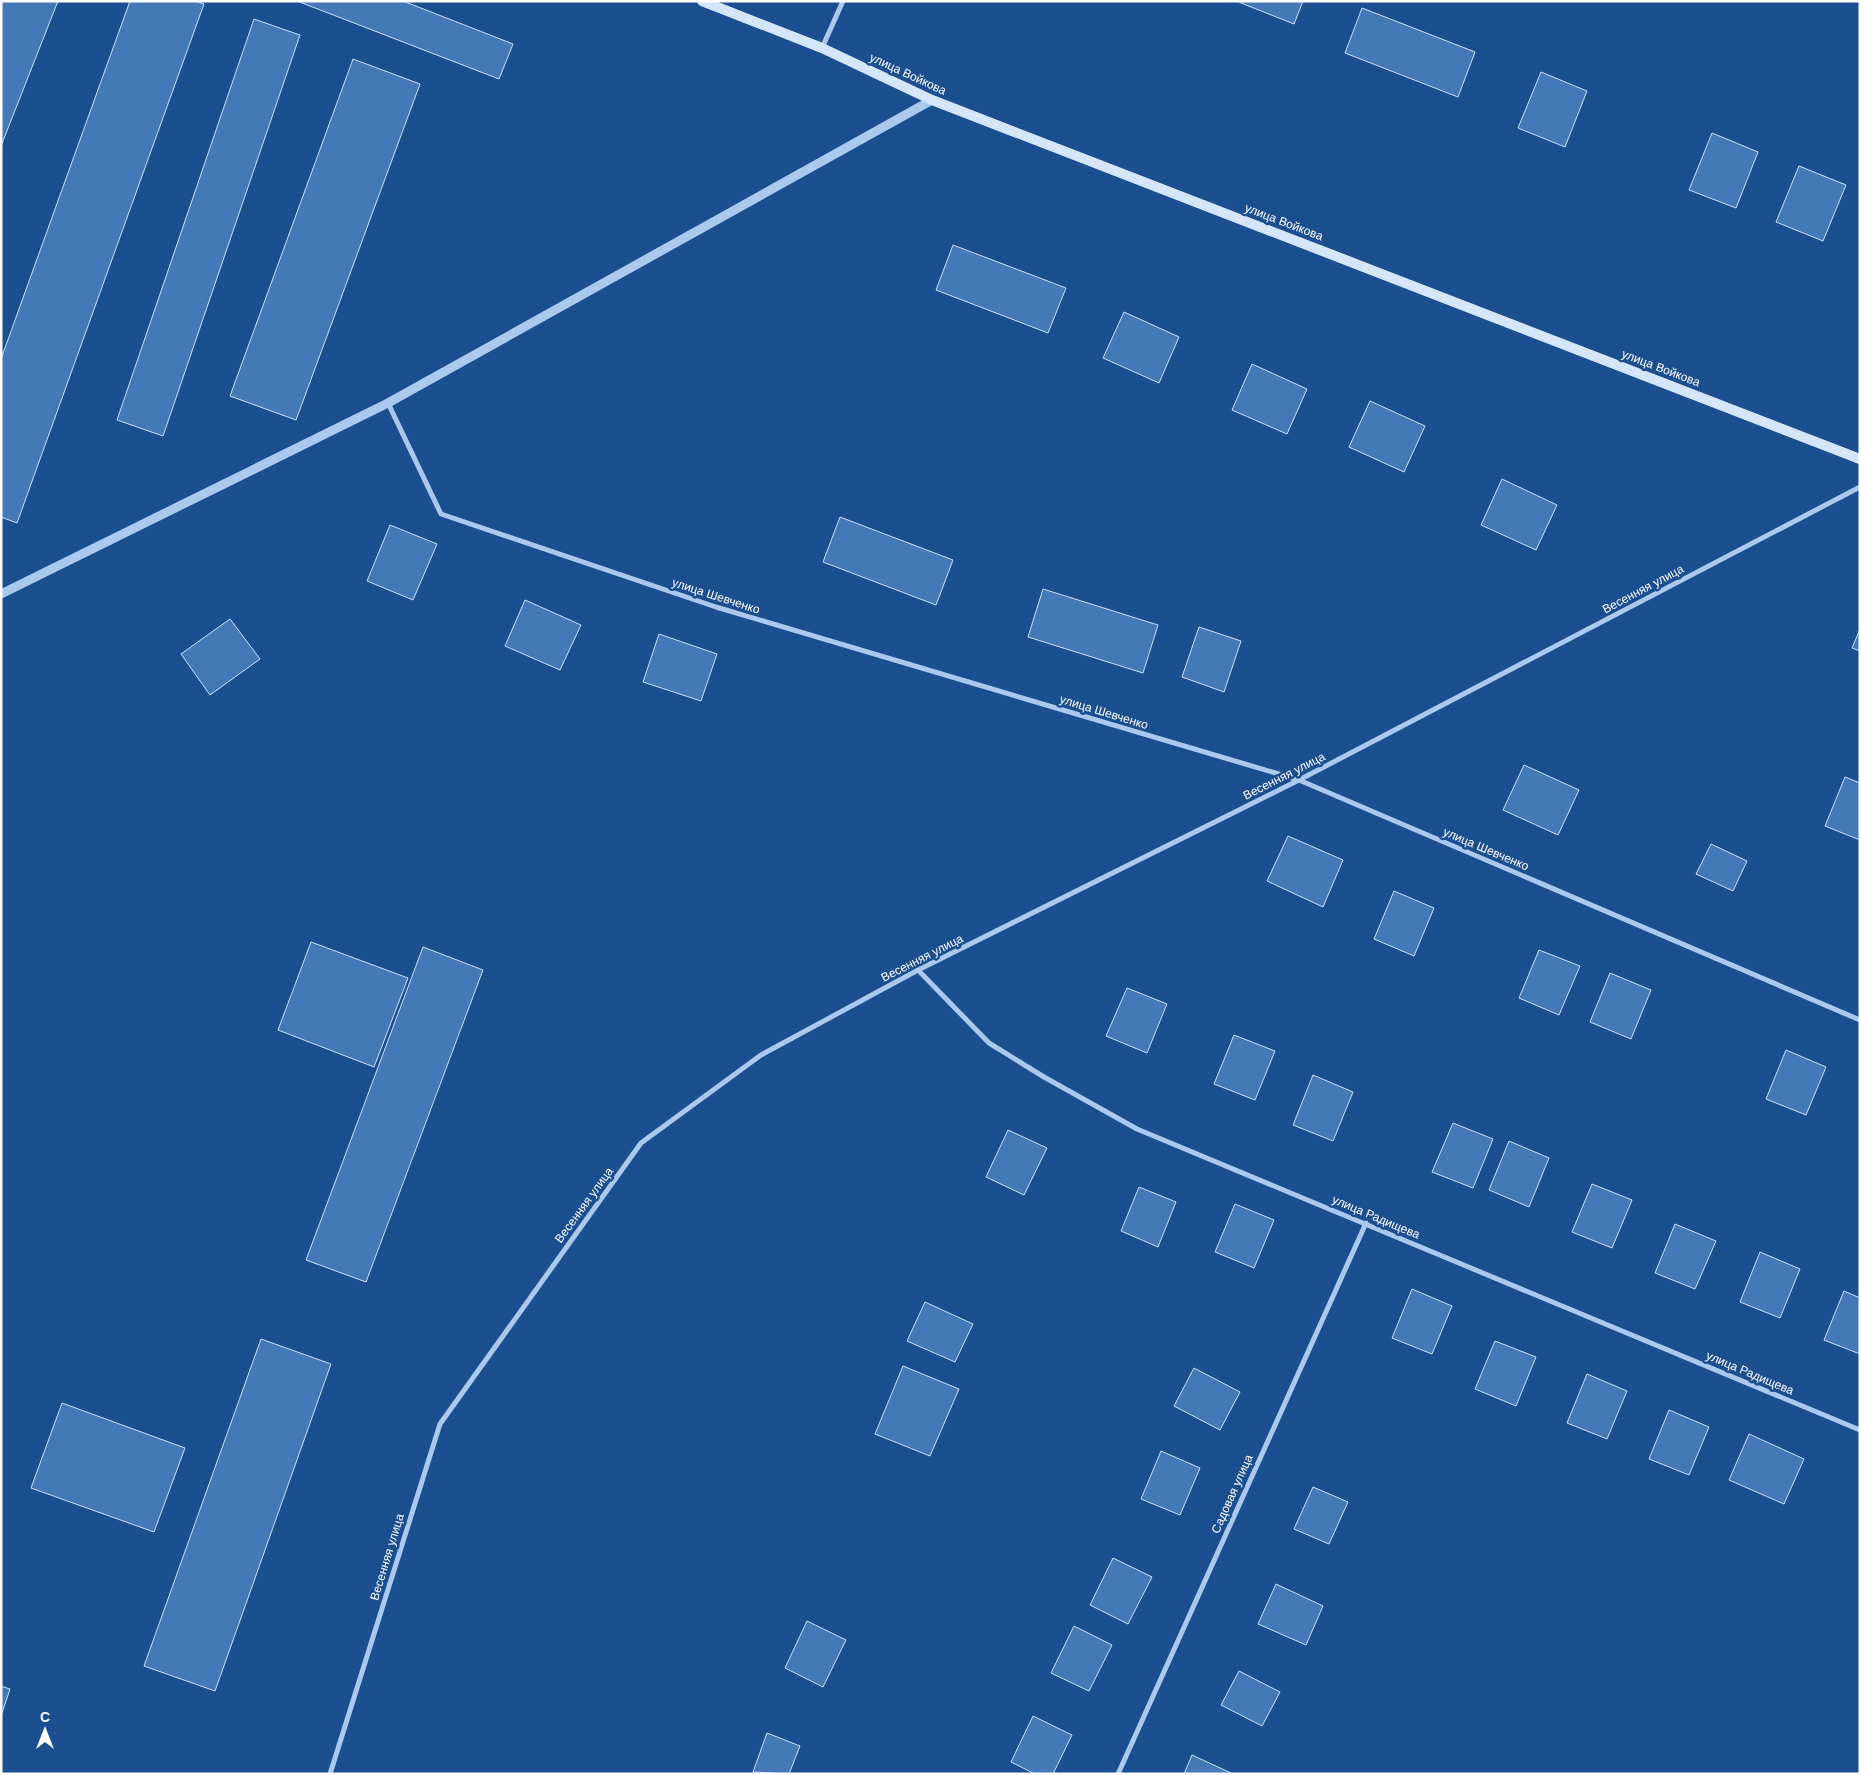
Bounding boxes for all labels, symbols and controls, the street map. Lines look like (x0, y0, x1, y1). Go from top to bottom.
street label: улица Войкова (868, 50, 949, 98)
street label: улица Войкова (1243, 201, 1325, 243)
street label: улица Войкова (1620, 347, 1702, 389)
street label: Весенняя улица (1600, 562, 1686, 616)
street label: улица Шевченко (670, 575, 762, 617)
street label: улица Шевченко (1058, 692, 1150, 732)
street label: Весенняя улица (1241, 749, 1328, 803)
street label: улица Шевченко (1441, 825, 1531, 873)
street label: Весенняя улица (879, 931, 966, 985)
street label: Весенняя улица (552, 1164, 616, 1245)
street label: улица Радищева (1330, 1192, 1422, 1242)
street label: улица Радищева (1704, 1348, 1796, 1398)
street label: Садовая улица (1208, 1452, 1256, 1536)
street label: Весенняя улица (367, 1512, 407, 1602)
north arrow (20, 1705, 70, 1755)
text: С (40, 1709, 50, 1725)

